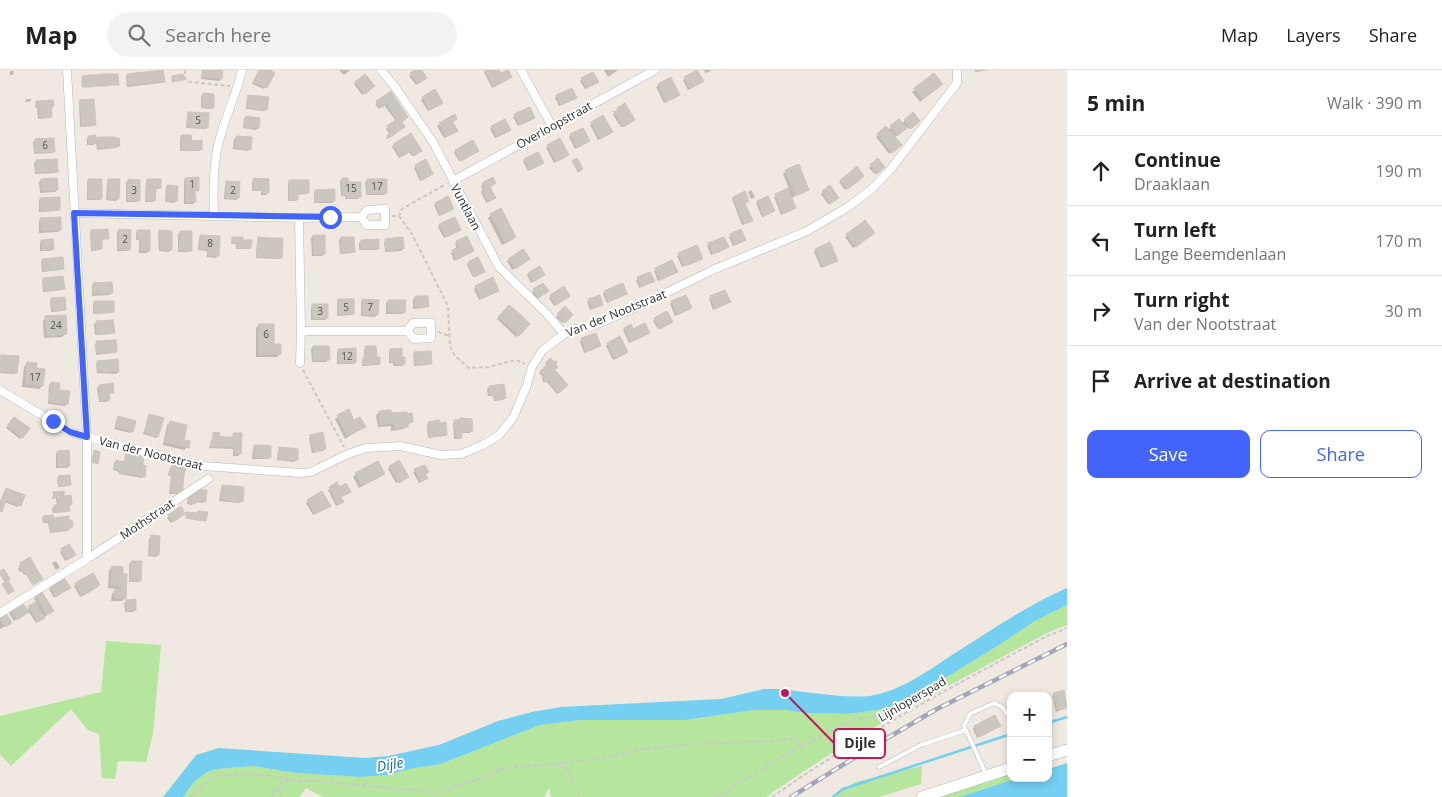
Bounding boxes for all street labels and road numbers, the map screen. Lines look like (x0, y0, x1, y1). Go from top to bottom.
street label: Overloopstraat (513, 97, 595, 153)
street label: Vuntlaan (447, 181, 485, 233)
street label: Van der Nootstraat (563, 285, 669, 341)
street label: Van der Nootstraat (97, 432, 205, 474)
street label: Mothstraat (116, 495, 178, 543)
street label: Lijnloperspad (875, 673, 949, 725)

